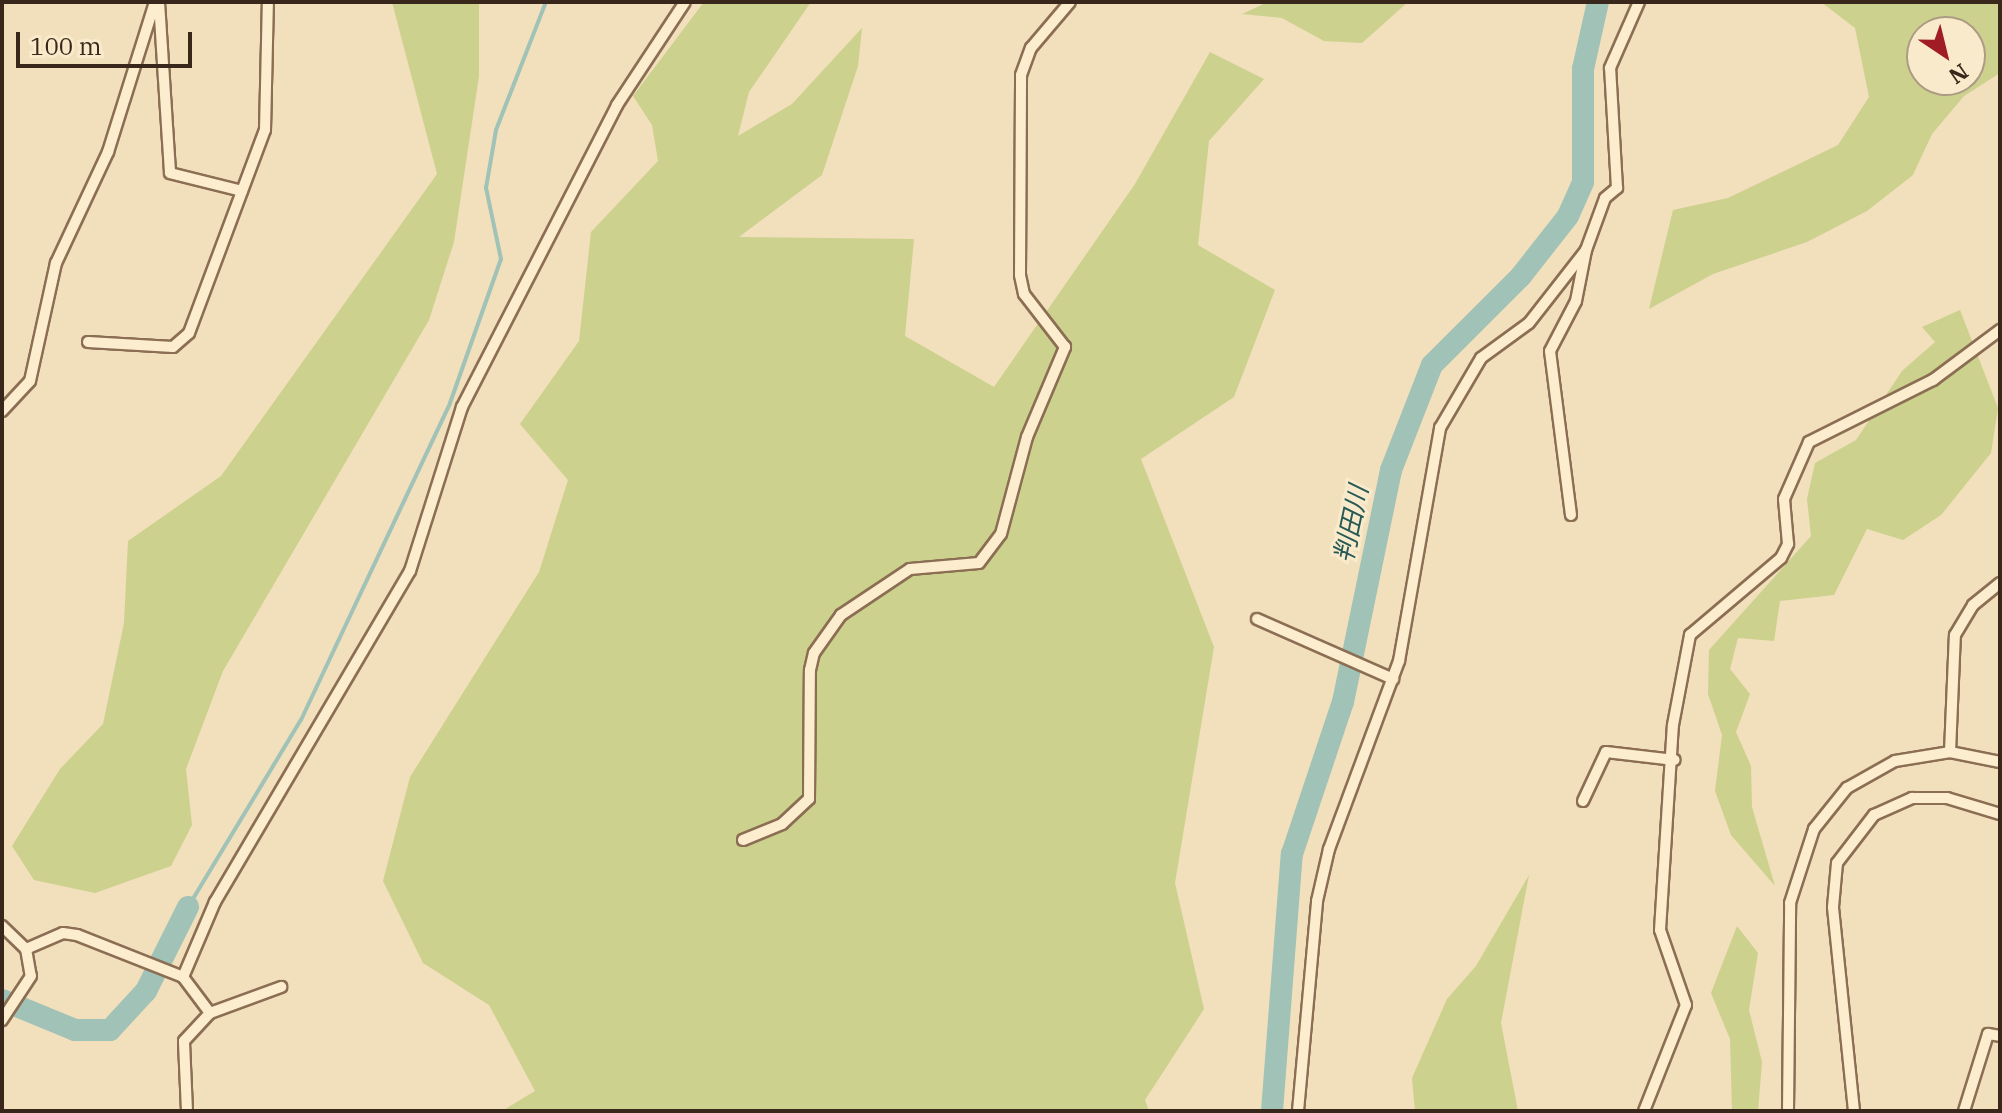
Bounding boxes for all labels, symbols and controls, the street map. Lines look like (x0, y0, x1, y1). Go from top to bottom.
scale bar (20, 16, 196, 66)
north arrow (1906, 16, 1986, 96)
text: 100 m (30, 30, 102, 62)
text: N (1943, 58, 1974, 91)
water label: 判田川 (1328, 483, 1374, 565)

